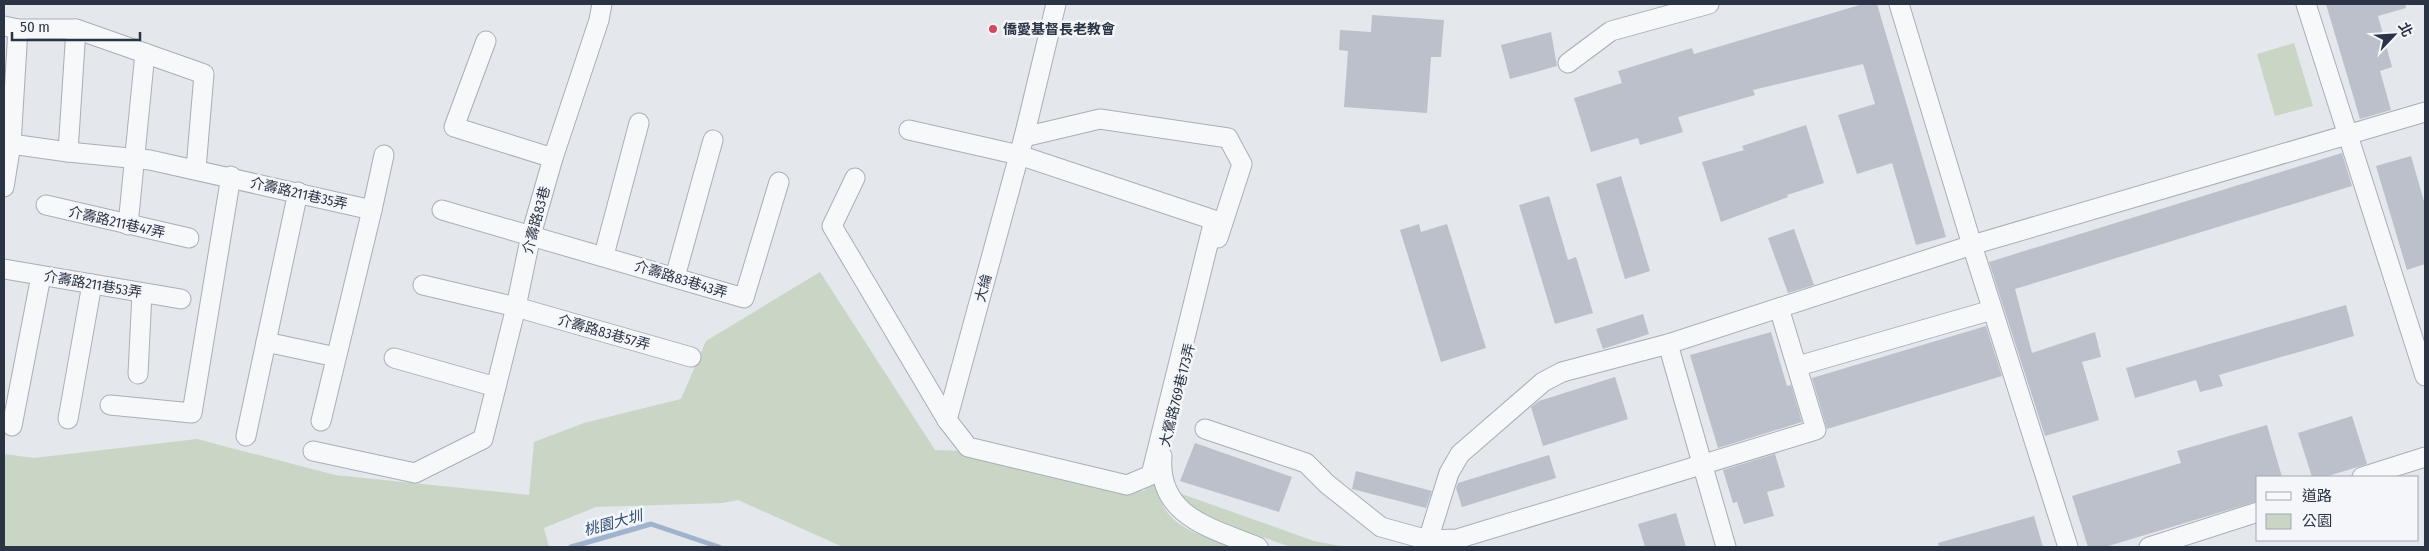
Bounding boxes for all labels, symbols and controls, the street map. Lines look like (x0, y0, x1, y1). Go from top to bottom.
scale bar (12, 10, 140, 42)
north arrow (2369, 10, 2419, 60)
text: 50 m (20, 18, 50, 36)
text: 北 (2395, 20, 2416, 40)
place label: 僑愛基督長老教會 (1003, 21, 1115, 38)
marker: 僑愛基督長老教會 (987, 23, 999, 35)
street label: 介壽路211巷35弄 (249, 174, 349, 213)
street label: 介壽路83巷 (519, 184, 554, 256)
street label: 介壽路211巷47弄 (67, 203, 167, 242)
street label: 介壽路83巷43弄 (632, 257, 729, 302)
street label: 介壽路211巷53弄 (43, 268, 143, 301)
street label: 大綸 (972, 272, 995, 304)
street label: 介壽路83巷57弄 (556, 311, 652, 354)
street label: 大鶯路769巷173弄 (1156, 342, 1199, 449)
legend (2256, 476, 2419, 541)
text: 道路 (2302, 487, 2332, 505)
water label: 桃園大圳 (582, 506, 646, 539)
text: 公園 (2302, 512, 2332, 530)

